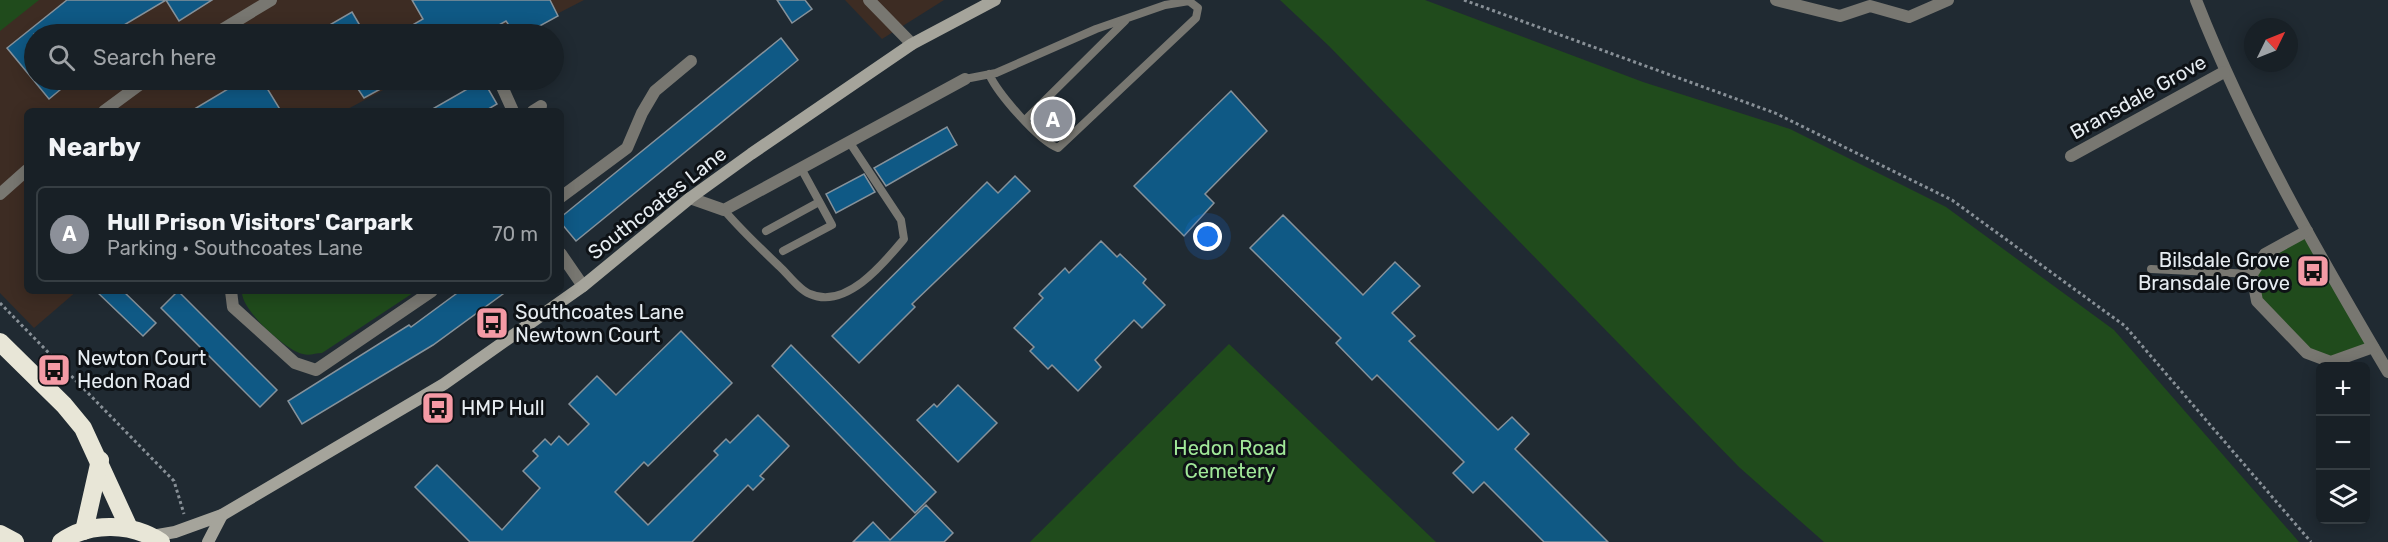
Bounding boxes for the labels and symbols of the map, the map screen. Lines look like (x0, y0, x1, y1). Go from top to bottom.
north arrow (2244, 18, 2298, 72)
street label: Bransdale Grove (2066, 50, 2210, 144)
pin: A (1034, 96, 1072, 142)
street label: Southcoates Lane (583, 141, 731, 265)
your location (1193, 222, 1222, 251)
place label: Bilsdale Grove Bransdale Grove (2138, 248, 2290, 295)
bus stop icon: Bilsdale Grove Bransdale Grove (2295, 253, 2331, 289)
place label: Southcoates Lane Newtown Court (515, 300, 684, 347)
bus stop icon: Southcoates Lane Newtown Court (474, 305, 510, 341)
place label: Newton Court Hedon Road (77, 346, 207, 393)
bus stop icon: Newton Court Hedon Road (36, 352, 72, 388)
bus stop icon: HMP Hull (420, 390, 456, 426)
place label: HMP Hull (461, 396, 545, 420)
park label: Hedon Road Cemetery (1173, 436, 1287, 483)

